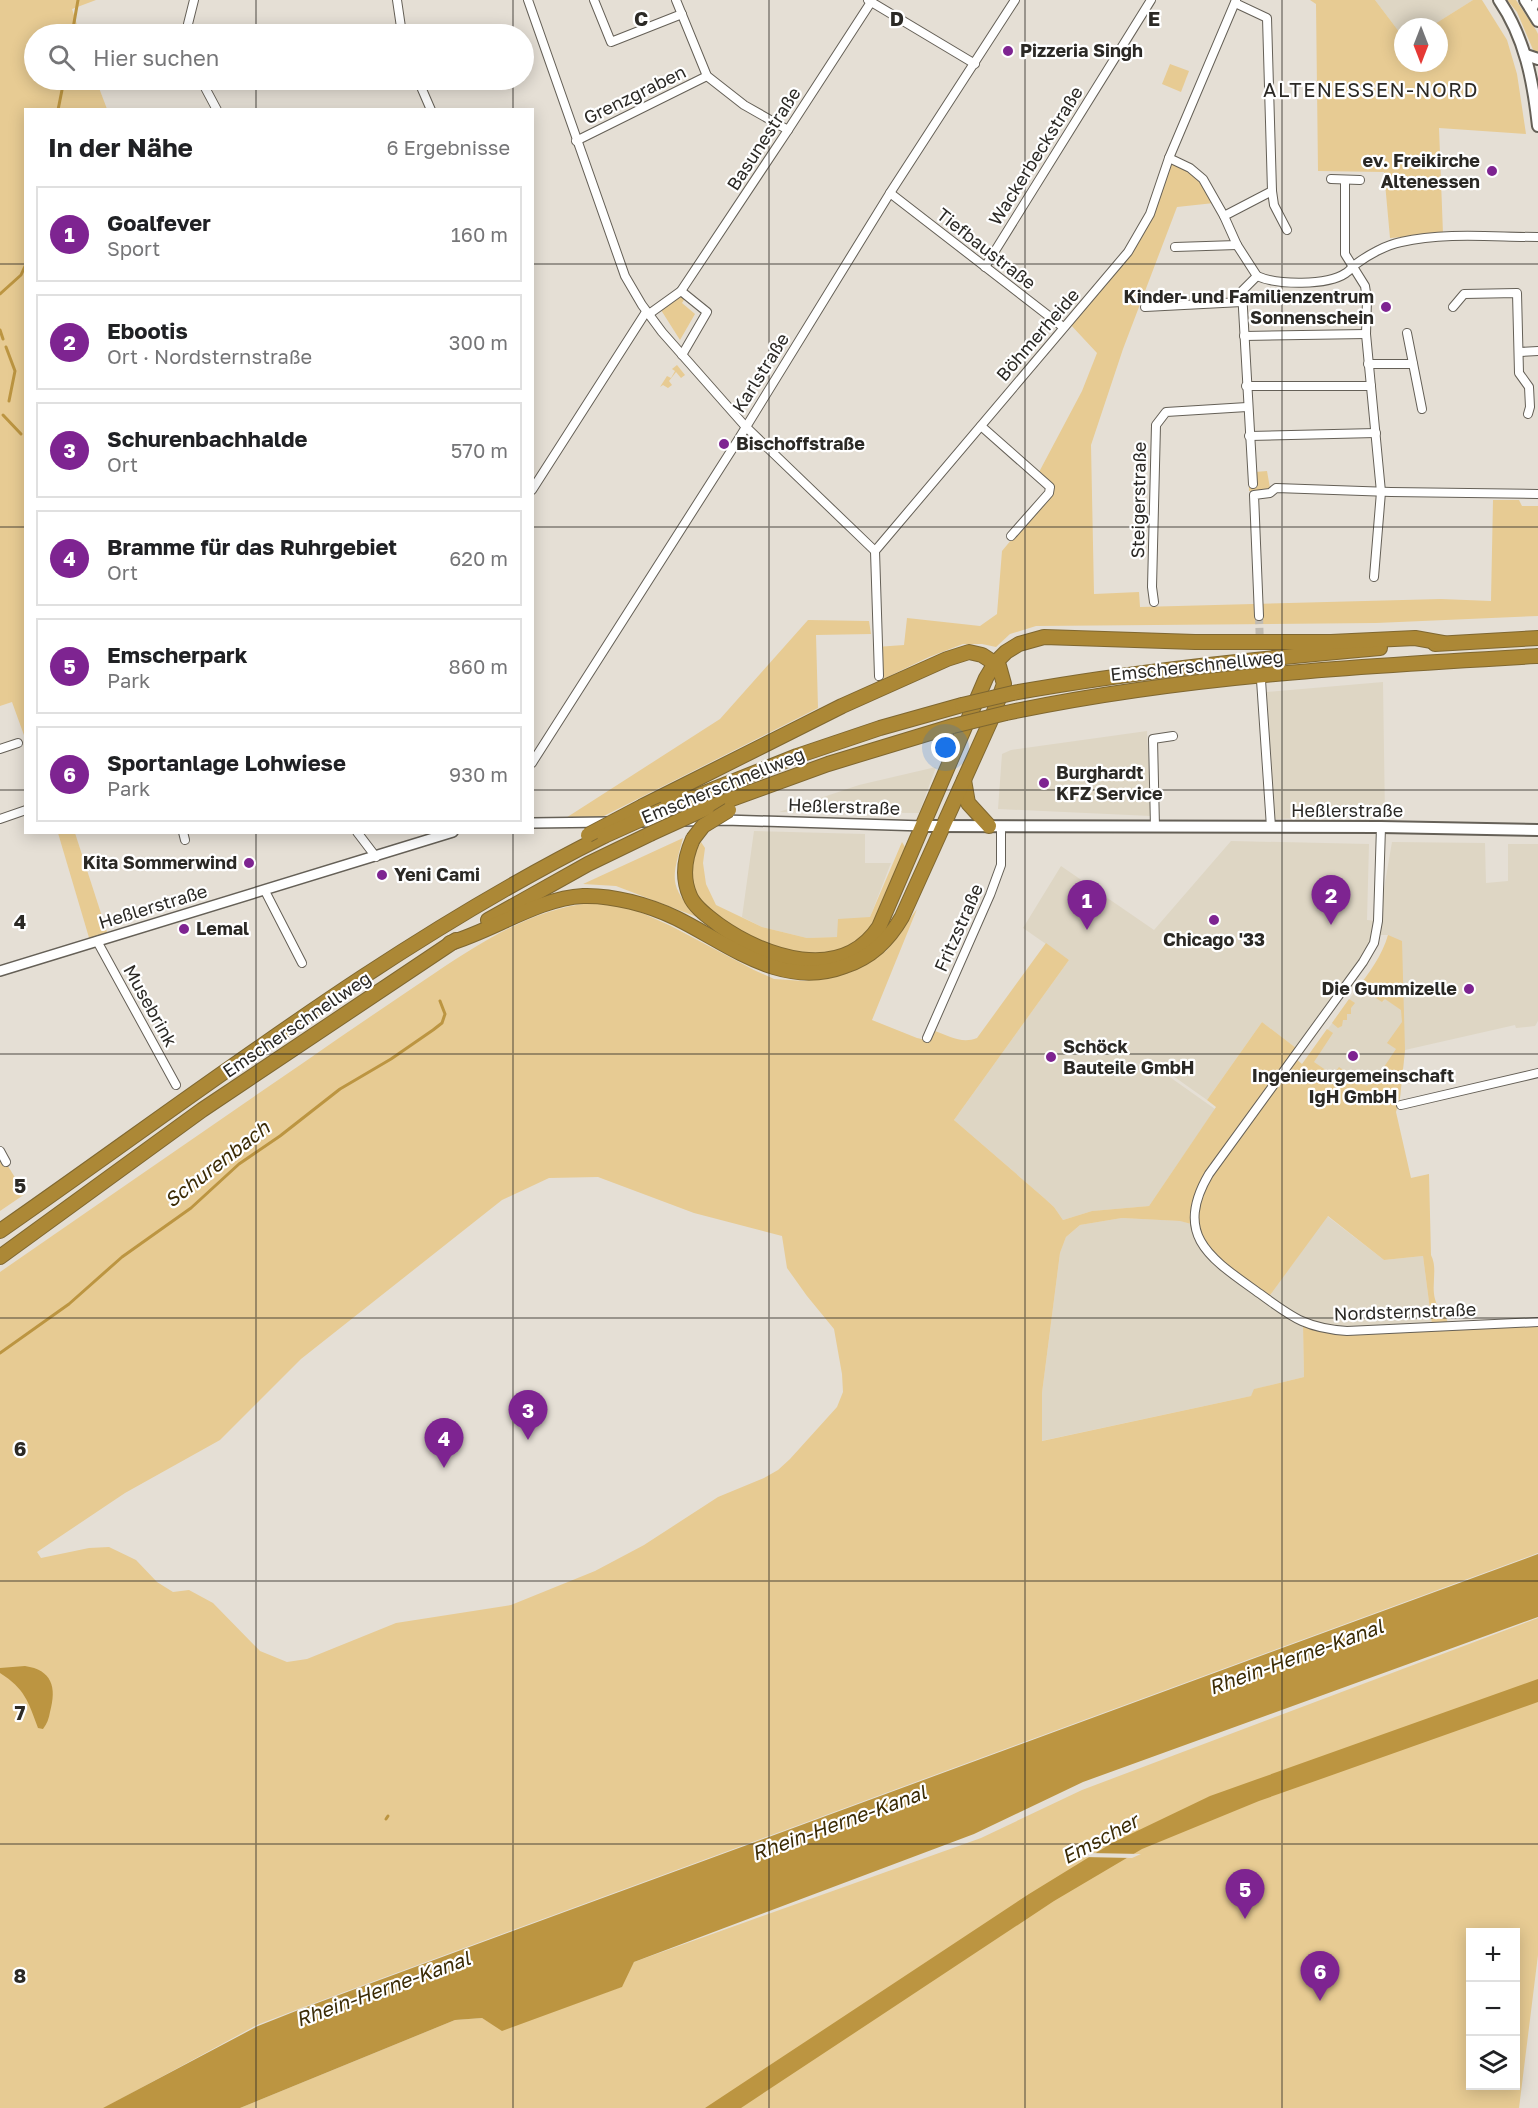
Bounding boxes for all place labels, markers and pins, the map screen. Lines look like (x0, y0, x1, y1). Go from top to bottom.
place label: Pizzeria Singh (1020, 39, 1143, 61)
marker: Pizzeria Singh (1001, 44, 1015, 58)
place label: ev. Freikirche Altenessen (1363, 149, 1480, 192)
marker: ev. Freikirche Altenessen (1485, 164, 1499, 178)
place label: Kinder- und Familienzentrum Sonnenschein (1124, 285, 1374, 328)
marker: Kinder- und Familienzentrum Sonnenschein (1379, 300, 1393, 314)
place label: Bischoffstraße (736, 432, 865, 454)
marker: Bischoffstraße (717, 437, 731, 451)
place label: Burghardt KFZ Service (1056, 761, 1163, 804)
marker: Burghardt KFZ Service (1037, 776, 1051, 790)
place label: Kita Sommerwind (83, 851, 237, 873)
marker: Kita Sommerwind (242, 856, 256, 870)
place label: Yeni Cami (394, 863, 480, 885)
marker: Yeni Cami (375, 868, 389, 882)
pin: 2 (1312, 876, 1350, 925)
pin: 1 (1068, 880, 1106, 930)
marker: Chicago '33 (1207, 913, 1221, 927)
place label: Lemal (196, 917, 249, 939)
marker: Lemal (177, 922, 191, 936)
place label: Chicago '33 (1163, 928, 1265, 950)
place label: Die Gummizelle (1321, 977, 1457, 999)
marker: Die Gummizelle (1462, 982, 1476, 996)
place label: Schöck Bauteile GmbH (1063, 1035, 1194, 1078)
marker: Ingenieurgemeinschaft IgH GmbH (1346, 1049, 1360, 1063)
marker: Schöck Bauteile GmbH (1044, 1050, 1058, 1064)
place label: Ingenieurgemeinschaft IgH GmbH (1252, 1064, 1454, 1107)
pin: 3 (508, 1390, 548, 1440)
pin: 4 (424, 1418, 464, 1468)
pin: 5 (1226, 1870, 1264, 1919)
pin: 6 (1300, 1952, 1340, 2001)

